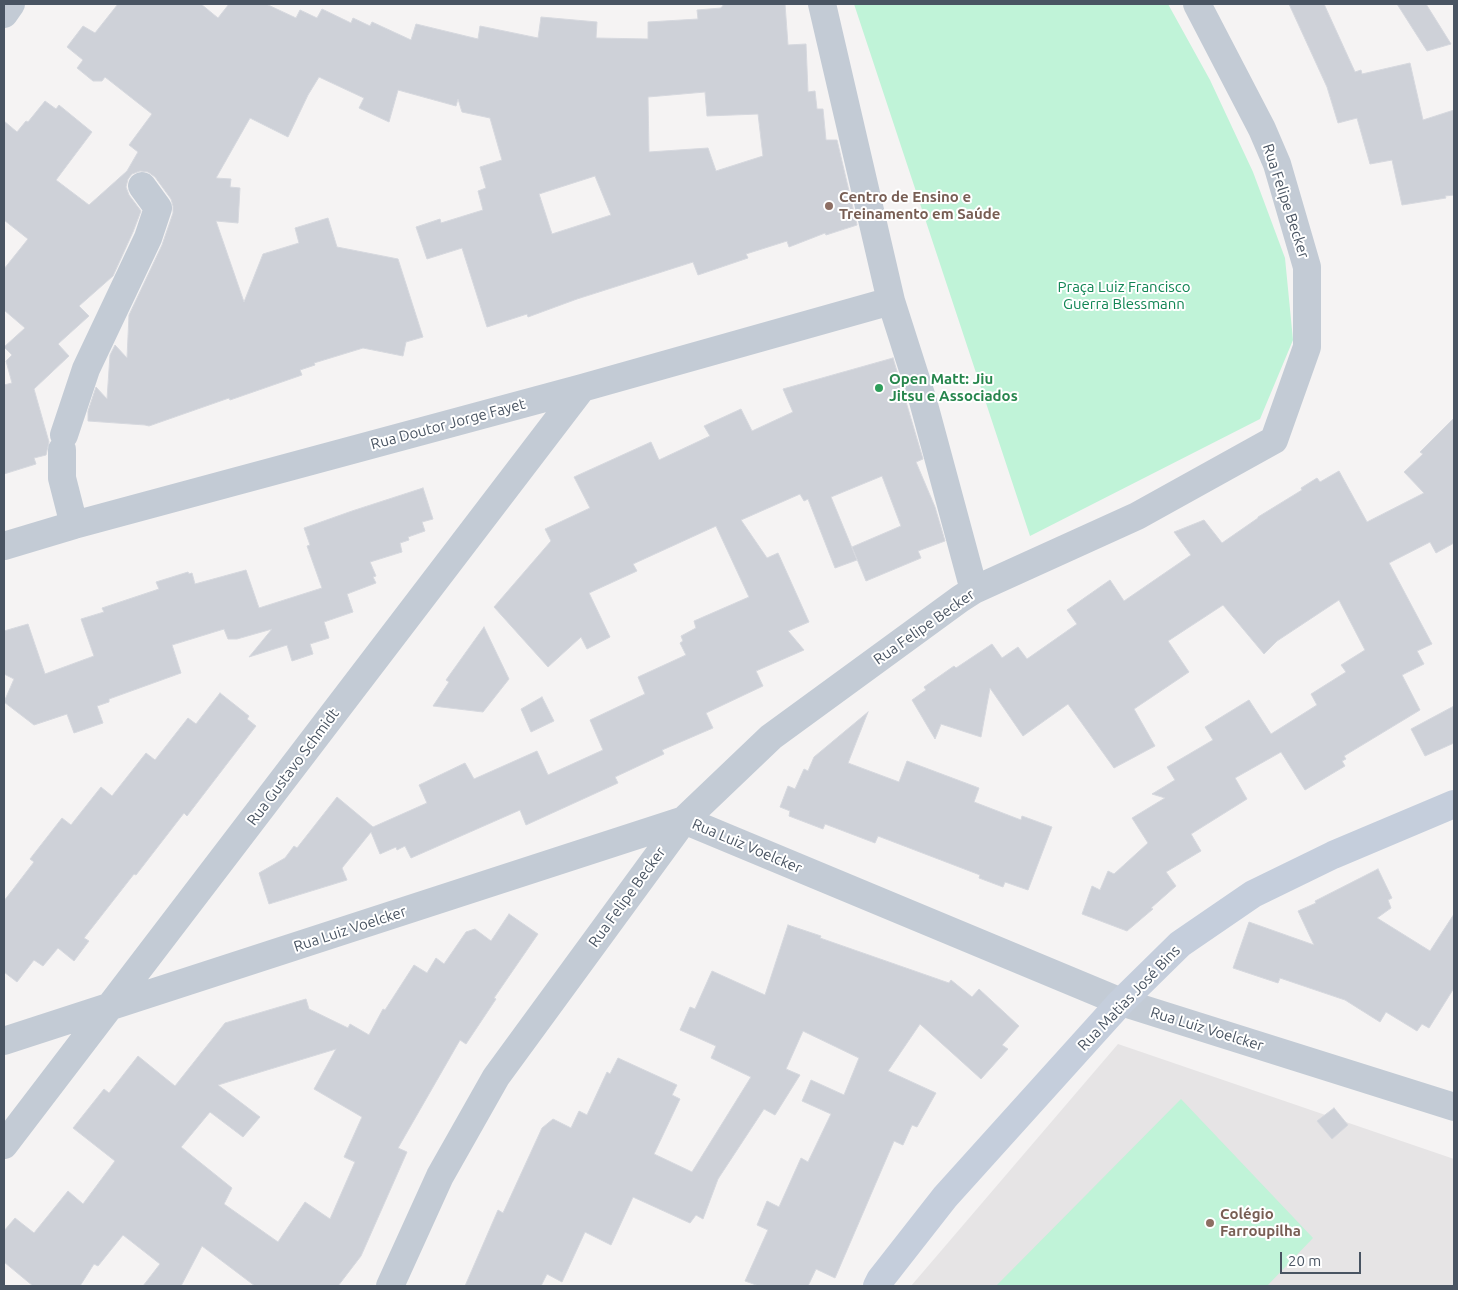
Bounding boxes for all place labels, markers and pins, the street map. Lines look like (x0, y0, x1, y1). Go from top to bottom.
place label: Centro de Ensino e Treinamento em Saúde (839, 188, 1000, 223)
marker: Centro de Ensino e Treinamento em Saúde (823, 200, 835, 212)
place label: Open Matt: Jiu Jitsu e Associados (889, 370, 1018, 405)
marker: Open Matt: Jiu Jitsu e Associados (873, 382, 885, 394)
place label: Colégio Farroupilha (1220, 1205, 1301, 1240)
marker: Colégio Farroupilha (1204, 1217, 1216, 1229)

